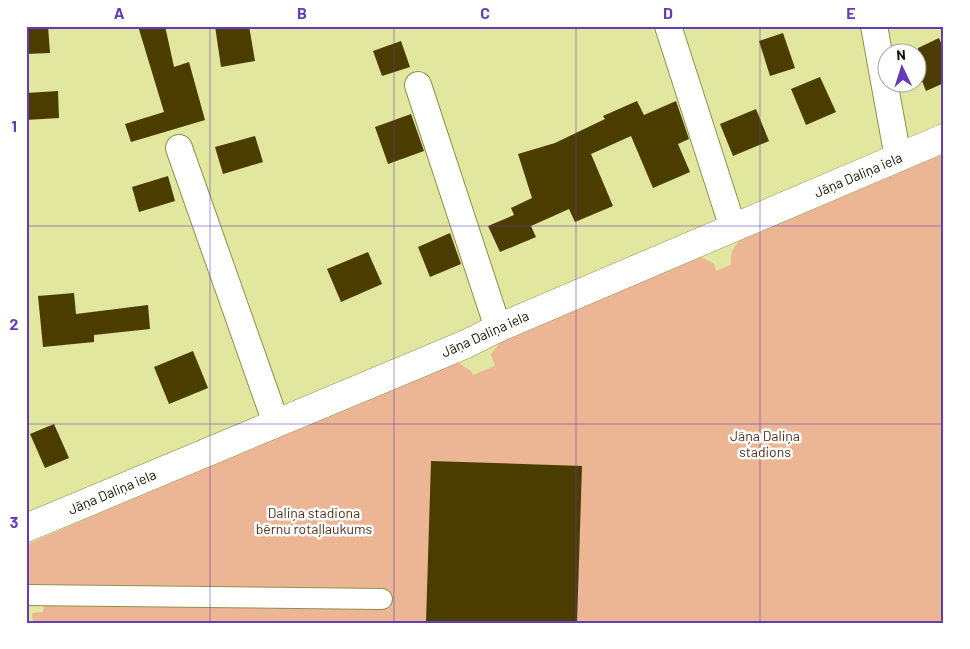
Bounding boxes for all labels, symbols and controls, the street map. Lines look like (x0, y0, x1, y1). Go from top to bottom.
text: A (114, 3, 125, 22)
text: B (297, 3, 307, 22)
text: C (480, 3, 490, 22)
text: D (663, 3, 673, 22)
text: E (846, 3, 856, 22)
north arrow (878, 42, 928, 92)
text: N (896, 46, 906, 63)
text: 1 (11, 116, 17, 135)
street label: Jāņa Daliņa iela (811, 148, 904, 201)
street label: Jāņa Daliņa iela (438, 307, 531, 360)
text: 2 (10, 314, 19, 333)
park label: Jāņa Daliņa stadions (730, 427, 800, 460)
street label: Jāņa Daliņa iela (65, 465, 158, 518)
park label: Daliņa stadiona bērnu rotaļlaukums (256, 504, 373, 537)
text: 3 (10, 512, 18, 531)

